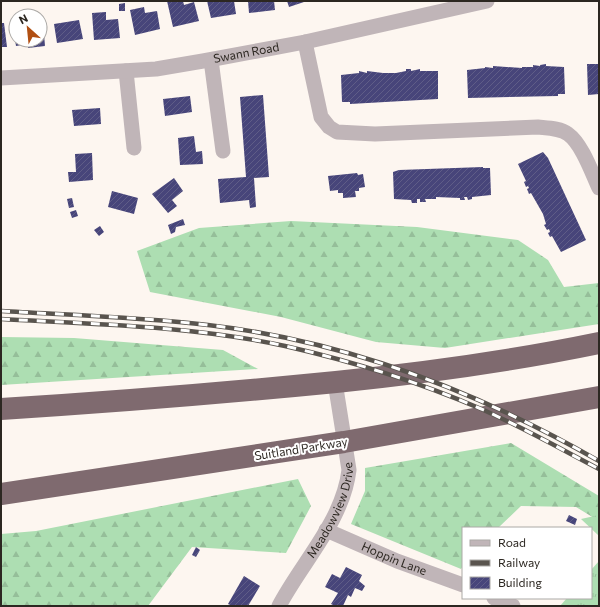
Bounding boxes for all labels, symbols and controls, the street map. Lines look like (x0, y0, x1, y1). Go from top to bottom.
north arrow (8, 8, 48, 48)
text: N (17, 11, 30, 26)
street label: Swann Road (212, 39, 280, 65)
street label: Suitland Parkway (253, 434, 348, 462)
street label: Meadowview Drive (303, 461, 355, 560)
legend (462, 527, 592, 599)
text: Road (498, 535, 526, 549)
street label: Hoppin Lane (360, 538, 429, 577)
text: Railway (498, 555, 540, 569)
text: Building (498, 575, 542, 589)

